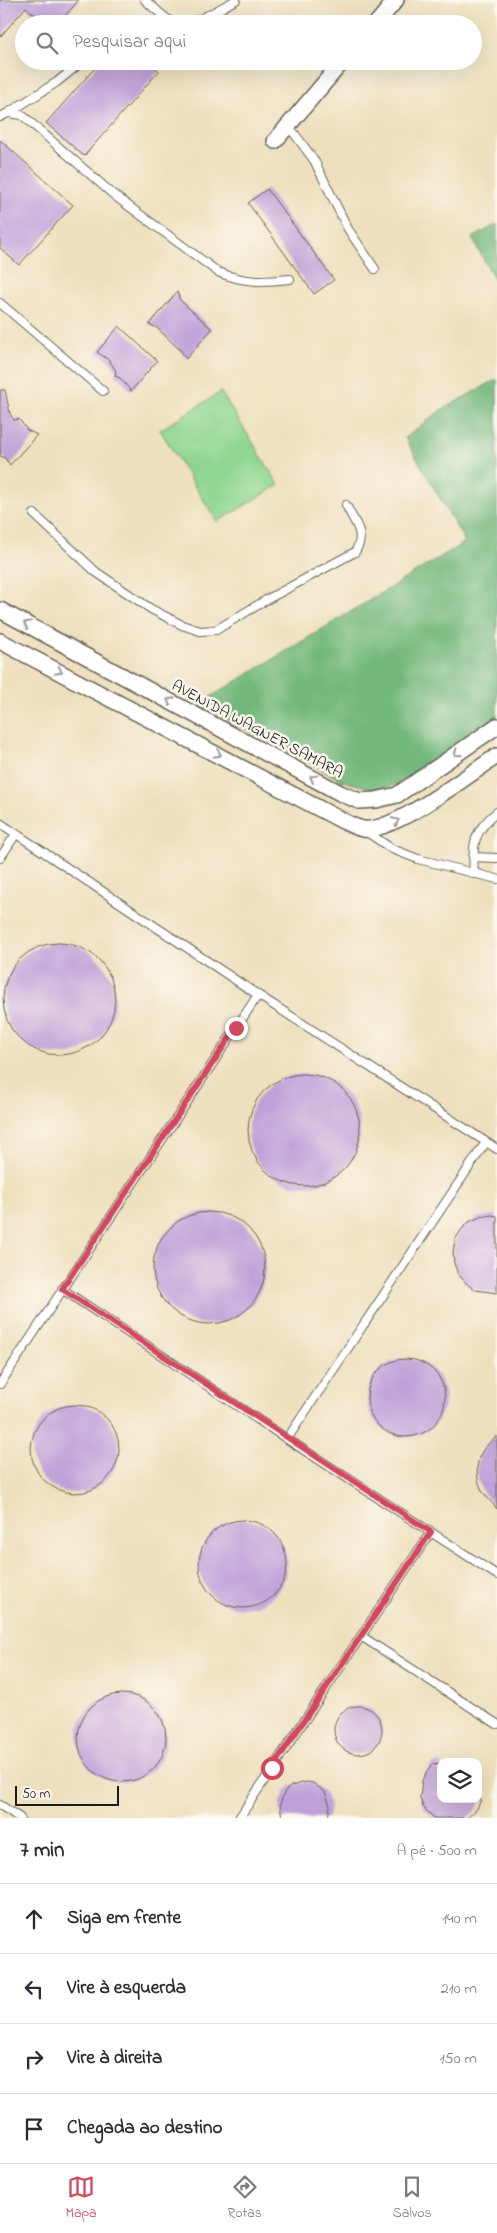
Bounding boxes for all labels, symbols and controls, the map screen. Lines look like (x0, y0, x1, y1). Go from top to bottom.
search box (15, 15, 482, 70)
icon: search (33, 29, 61, 57)
text: Pesquisar aqui (73, 29, 186, 56)
one-way arrow (23, 620, 32, 630)
one-way arrow (53, 665, 62, 675)
street label: AVENIDA WAGNER SAMARA (167, 674, 347, 785)
one-way arrow (166, 697, 175, 707)
one-way arrow (453, 747, 463, 756)
one-way arrow (213, 748, 222, 758)
one-way arrow (310, 774, 319, 784)
one-way arrow (391, 817, 400, 827)
route end (225, 1017, 248, 1040)
route start (261, 1757, 284, 1780)
map controls (437, 1758, 482, 1803)
button: layers (437, 1758, 482, 1803)
scale bar (15, 1783, 119, 1806)
text: 50 m (22, 1784, 50, 1805)
text: 7 min (20, 1836, 64, 1866)
text: A pé · 500 m (396, 1839, 477, 1863)
icon: ahead (20, 1905, 48, 1933)
text: Siga em frente (67, 1905, 181, 1932)
text: 140 m (442, 1907, 477, 1931)
icon: left (20, 1975, 48, 2003)
text: Vire à esquerda (67, 1975, 186, 2002)
text: 210 m (441, 1977, 477, 2001)
icon: right (20, 2045, 48, 2073)
text: Vire à direita (67, 2045, 162, 2072)
text: 150 m (439, 2047, 477, 2071)
icon: arrive (20, 2115, 48, 2143)
text: Chegada ao destino (67, 2115, 222, 2142)
tab: Mapa (65, 2173, 97, 2224)
tab: Rotas (228, 2173, 262, 2224)
tab: Salvos (393, 2173, 432, 2224)

